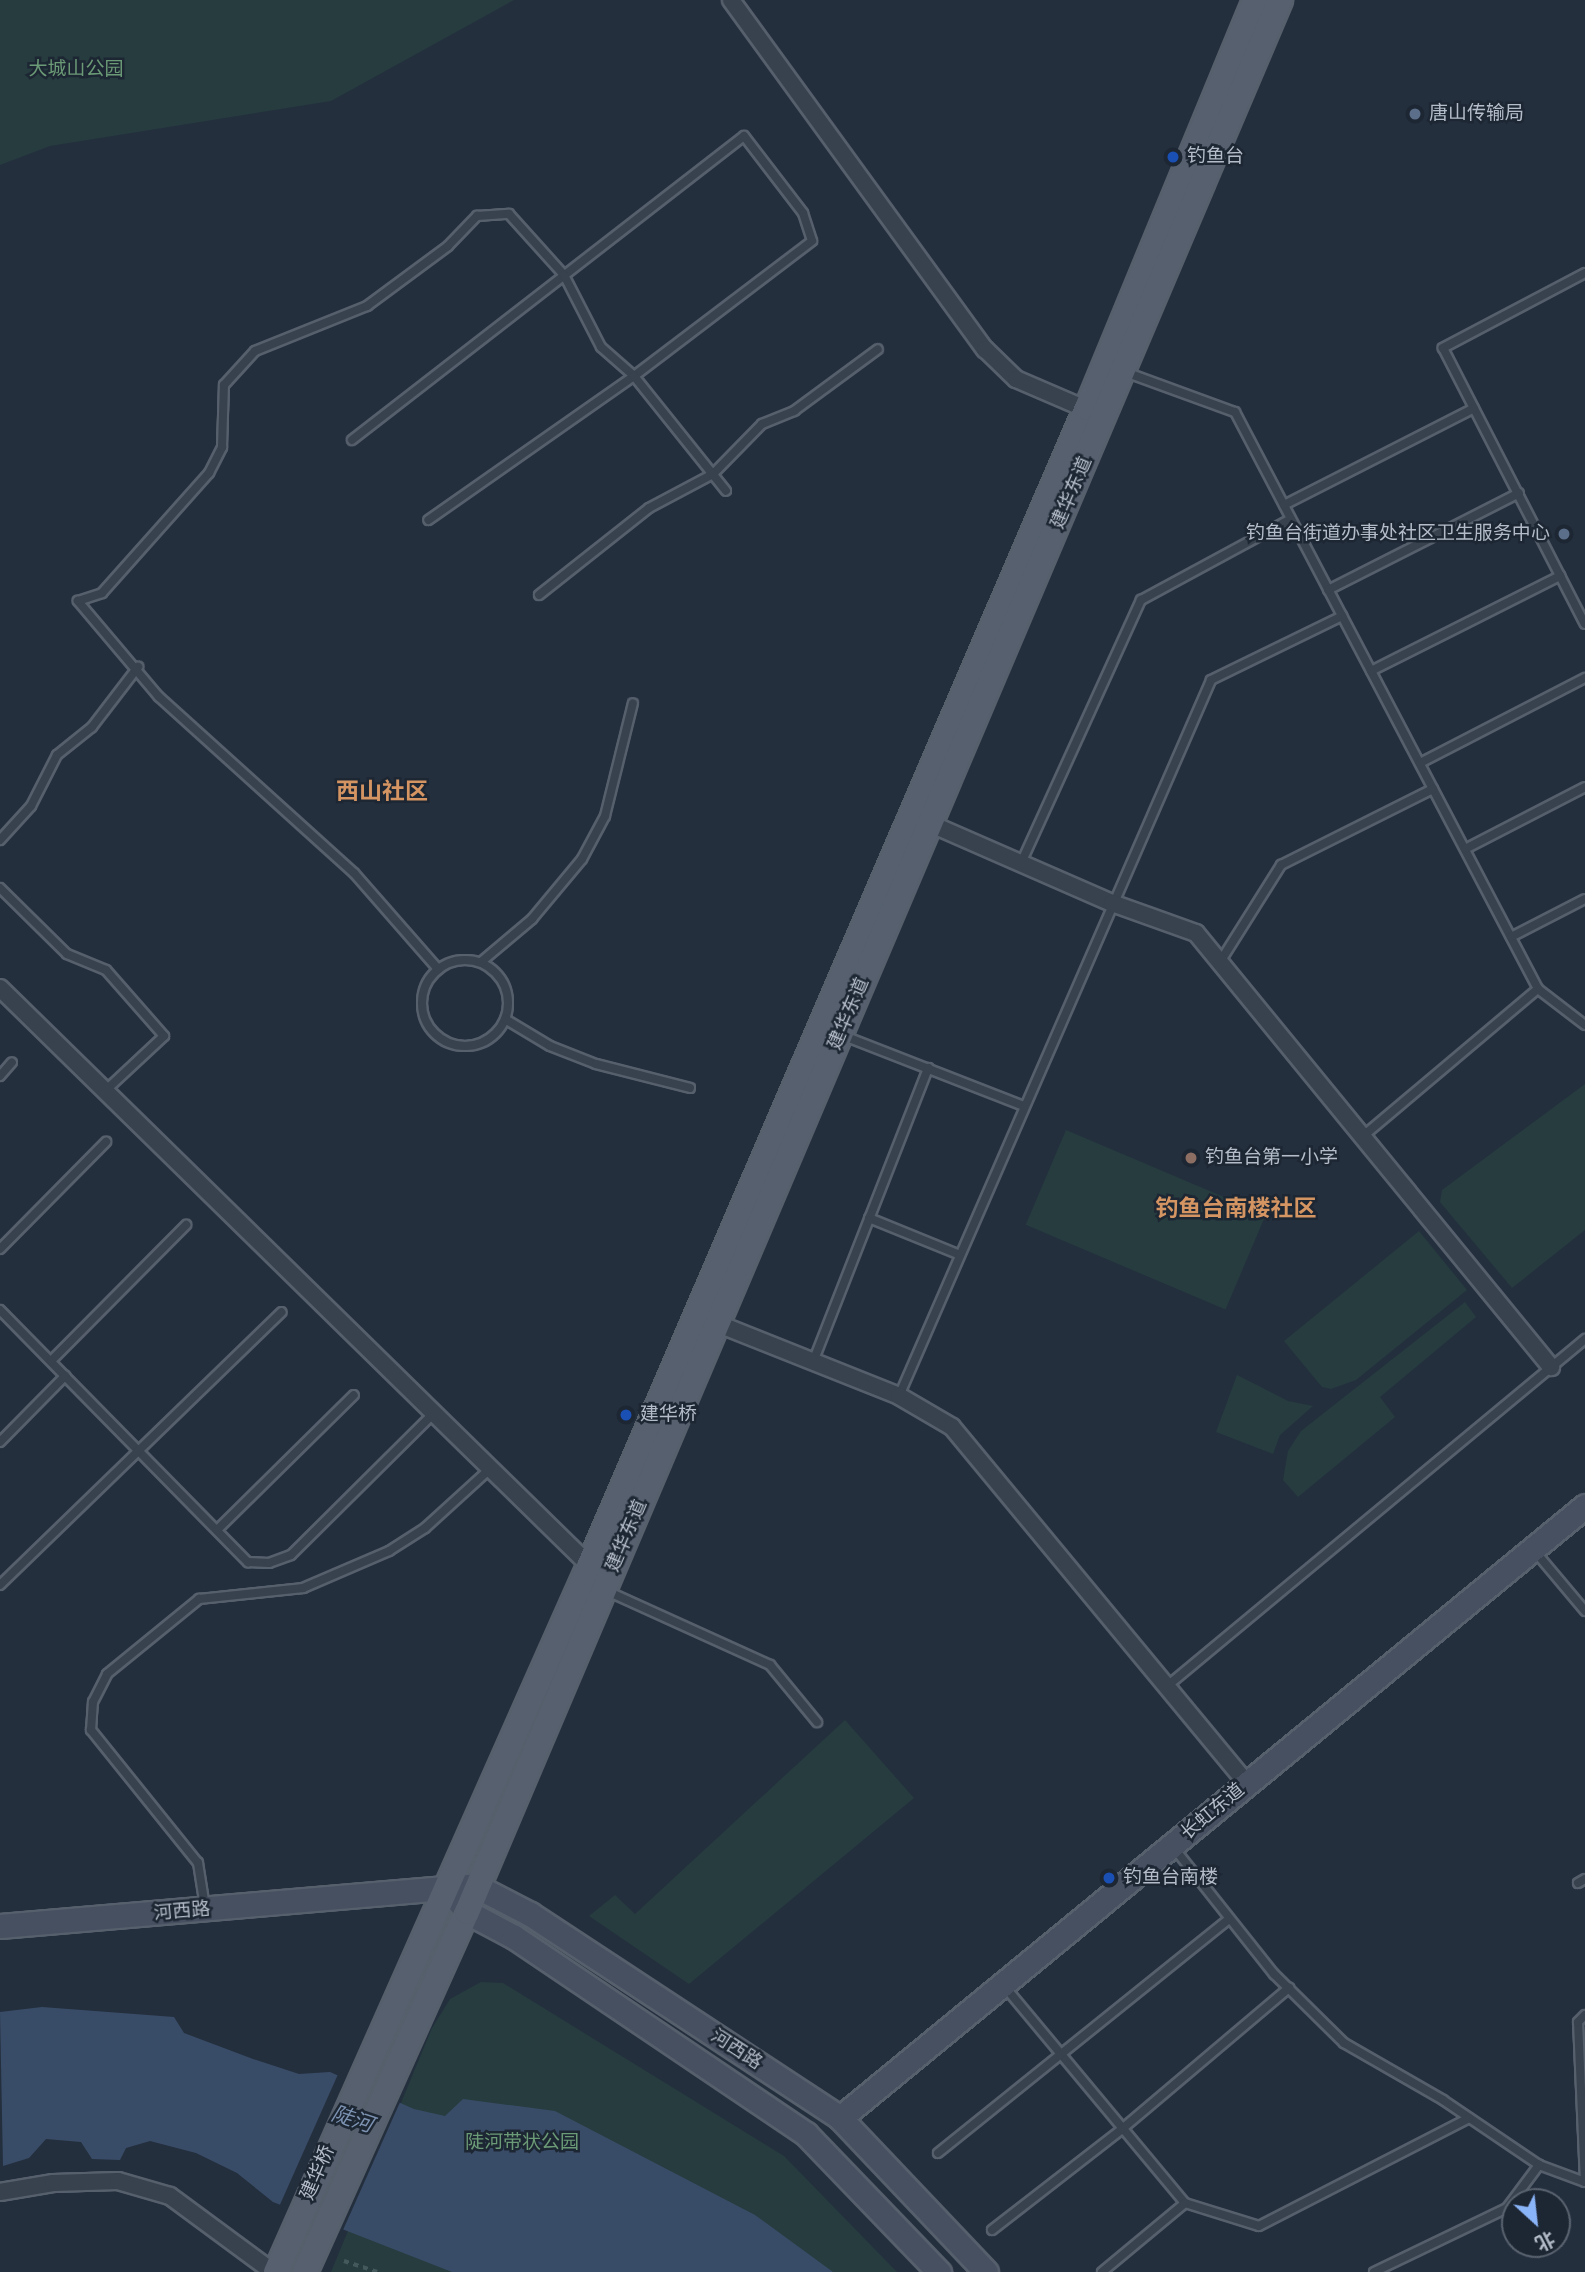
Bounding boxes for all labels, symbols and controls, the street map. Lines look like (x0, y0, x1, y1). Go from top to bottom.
park label: 大城山公园 (29, 59, 123, 81)
place label: 唐山传输局 (1429, 103, 1524, 125)
marker: 唐山传输局 (1407, 106, 1423, 122)
place label: 钓鱼台 (1187, 146, 1244, 168)
marker: 钓鱼台 (1165, 149, 1181, 165)
street label: 建华东道 (1047, 454, 1097, 532)
place label: 钓鱼台街道办事处社区卫生服务中心 (1246, 523, 1550, 545)
marker: 钓鱼台街道办事处社区卫生服务中心 (1556, 526, 1572, 542)
district label: 西山社区 (336, 779, 428, 807)
street label: 建华东道 (824, 975, 874, 1053)
place label: 钓鱼台第一小学 (1205, 1147, 1338, 1169)
marker: 钓鱼台第一小学 (1183, 1150, 1199, 1166)
district label: 钓鱼台南楼社区 (1156, 1196, 1316, 1224)
place label: 建华桥 (640, 1404, 697, 1426)
marker: 建华桥 (618, 1407, 634, 1423)
street label: 建华东道 (602, 1497, 652, 1575)
street label: 长虹东道 (1177, 1779, 1249, 1845)
place label: 钓鱼台南楼 (1123, 1867, 1218, 1889)
marker: 钓鱼台南楼 (1101, 1870, 1117, 1886)
street label: 河西路 (153, 1898, 211, 1926)
street label: 河西路 (706, 2025, 766, 2075)
water label: 陡河 (328, 2102, 376, 2138)
park label: 陡河带状公园 (465, 2132, 579, 2154)
street label: 建华桥 (296, 2142, 340, 2204)
north arrow (1501, 2188, 1571, 2258)
text: 北 (1532, 2228, 1558, 2253)

